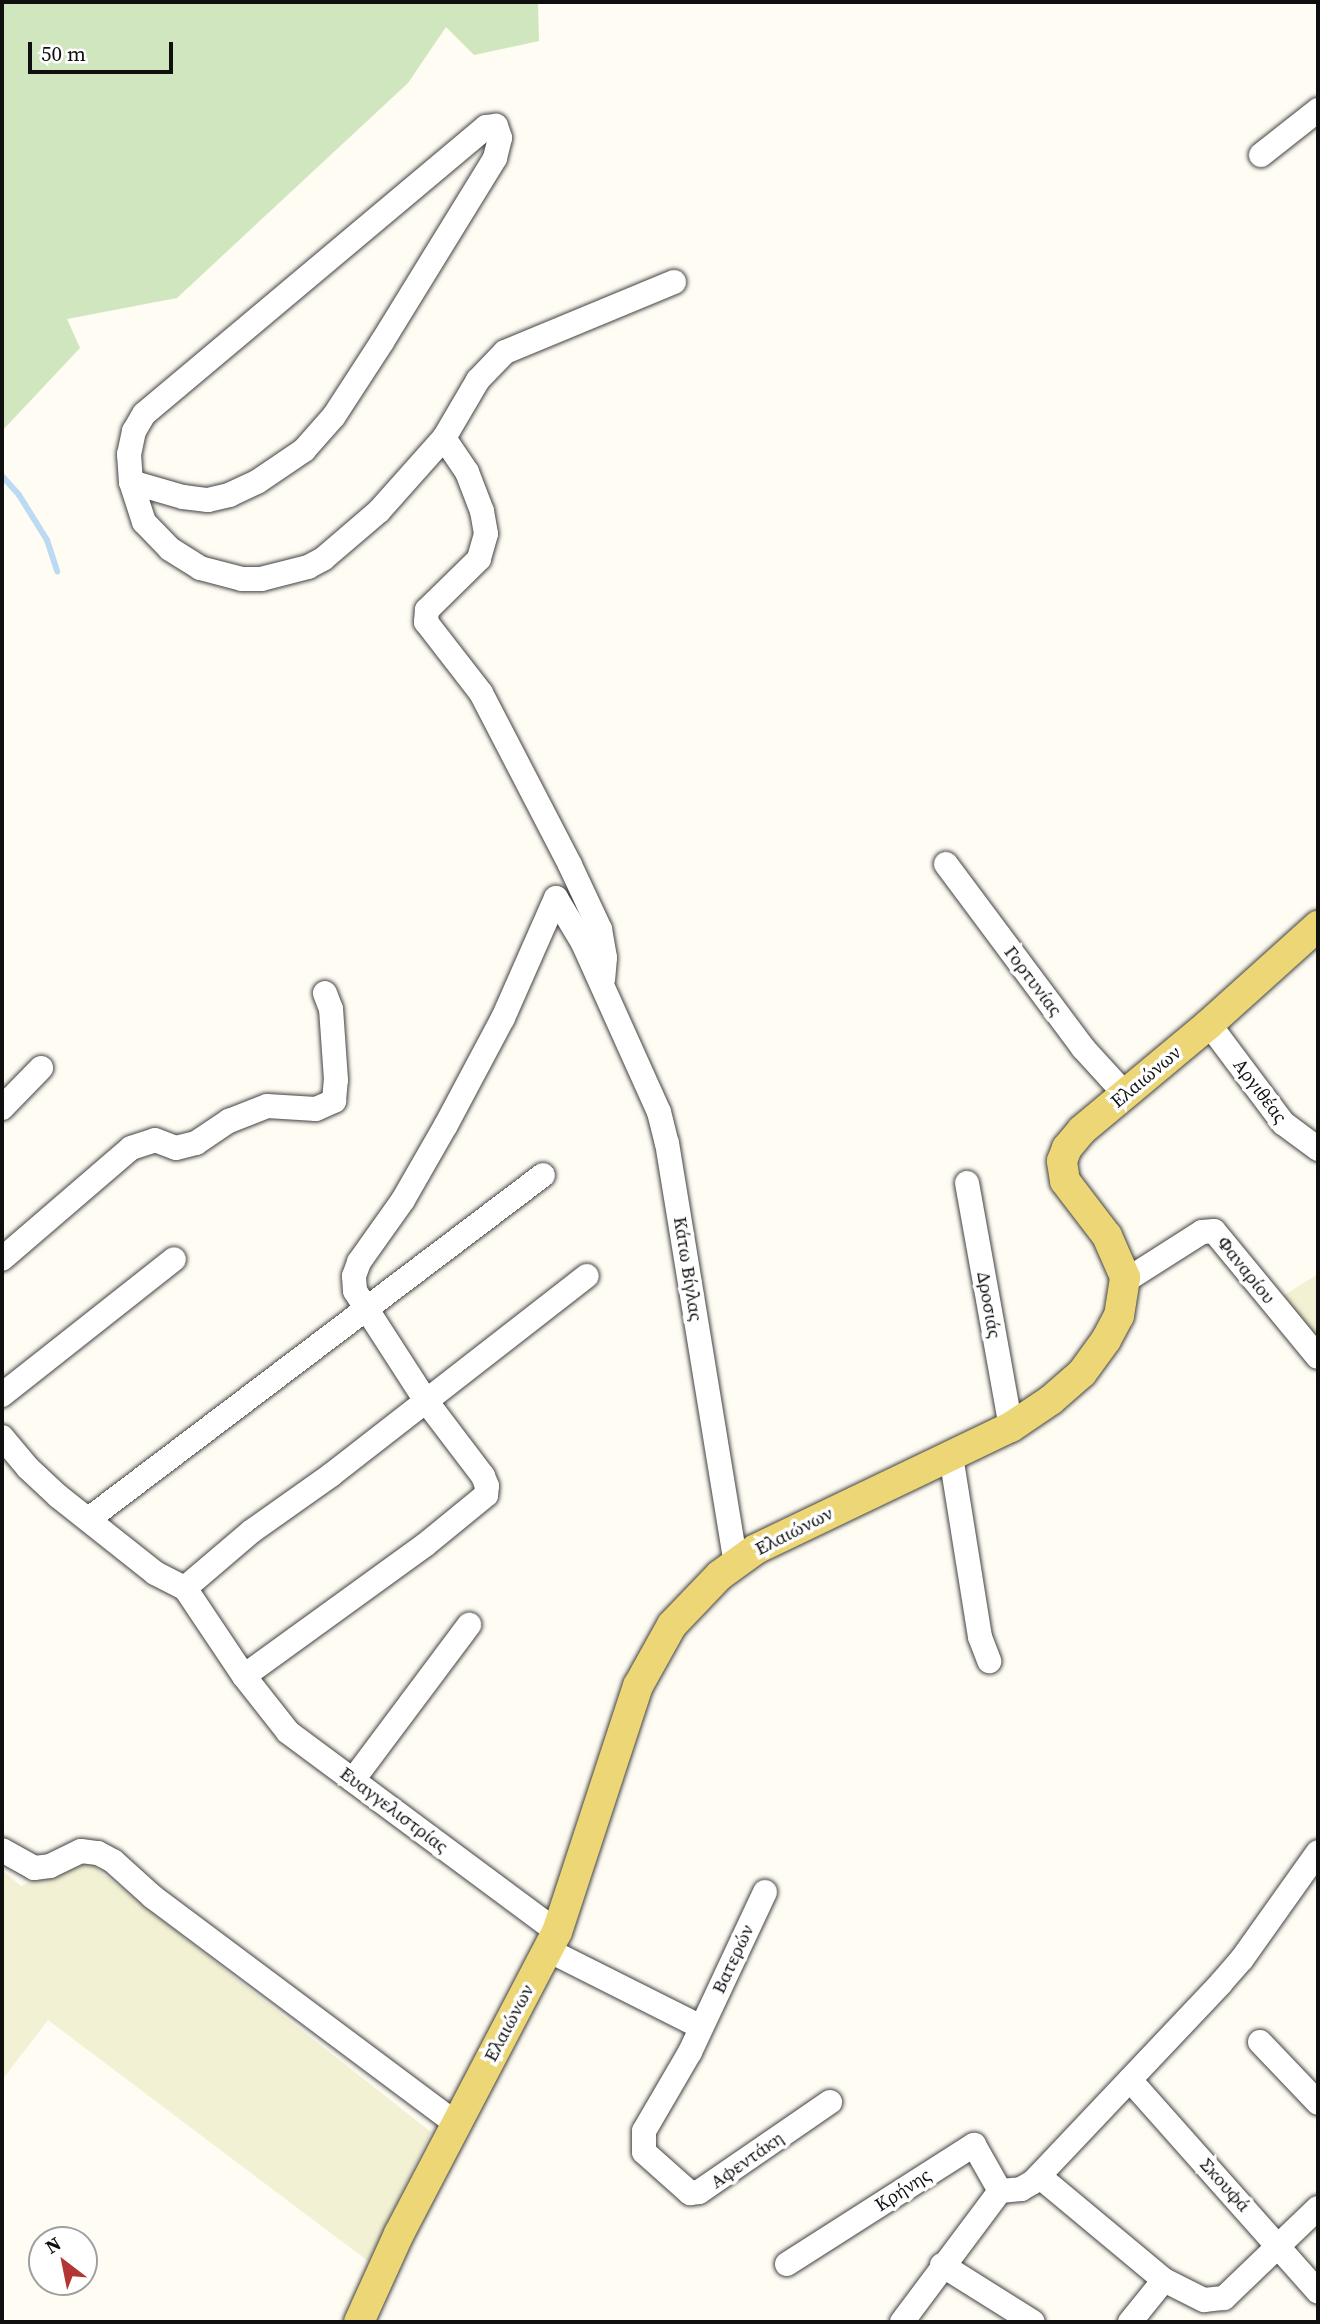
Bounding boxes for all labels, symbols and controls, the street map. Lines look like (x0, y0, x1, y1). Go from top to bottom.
scale bar (32, 28, 177, 72)
text: 50 m (41, 39, 86, 68)
street label: Γορτυνίας (999, 941, 1067, 1021)
street label: Ελαιώνων (1106, 1041, 1186, 1113)
street label: Αργιθέας (1228, 1054, 1292, 1128)
street label: Κάτω Βίγλας (668, 1215, 708, 1323)
street label: Φαναρίου (1212, 1232, 1280, 1308)
street label: Δροσιάς (972, 1270, 1006, 1340)
street label: Ελαιώνων (751, 1502, 837, 1560)
street label: Ευαγγελιστρίας (335, 1762, 453, 1858)
street label: Βατερών (707, 1921, 759, 1997)
street label: Ελαιώνων (479, 1980, 539, 2066)
street label: Αφεντάκη (706, 2127, 788, 2193)
street label: Σκουφά (1195, 2154, 1255, 2216)
street label: Κρήνης (871, 2164, 935, 2216)
north arrow (28, 2226, 98, 2296)
text: N (40, 2230, 66, 2260)

